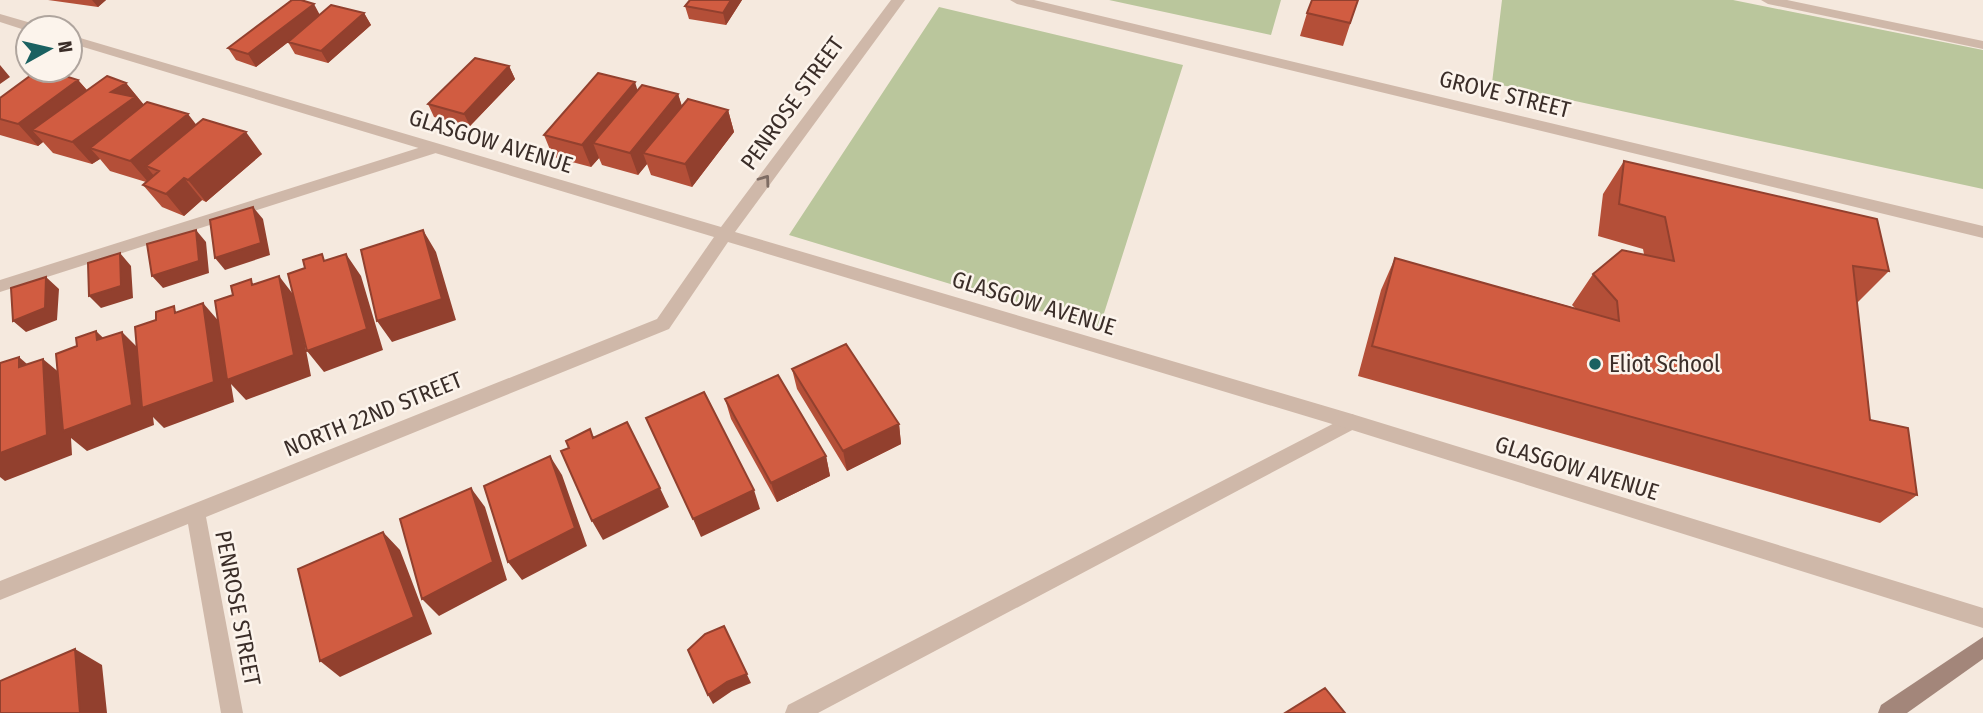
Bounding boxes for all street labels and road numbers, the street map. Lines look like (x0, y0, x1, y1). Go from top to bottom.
street label: PENROSE STREET (734, 31, 850, 175)
street label: GROVE STREET (1437, 64, 1574, 124)
street label: GLASGOW AVENUE (406, 103, 576, 179)
street label: GLASGOW AVENUE (949, 265, 1119, 341)
street label: NORTH 22ND STREET (280, 365, 467, 463)
street label: GLASGOW AVENUE (1492, 430, 1662, 506)
street label: PENROSE STREET (209, 528, 267, 688)

